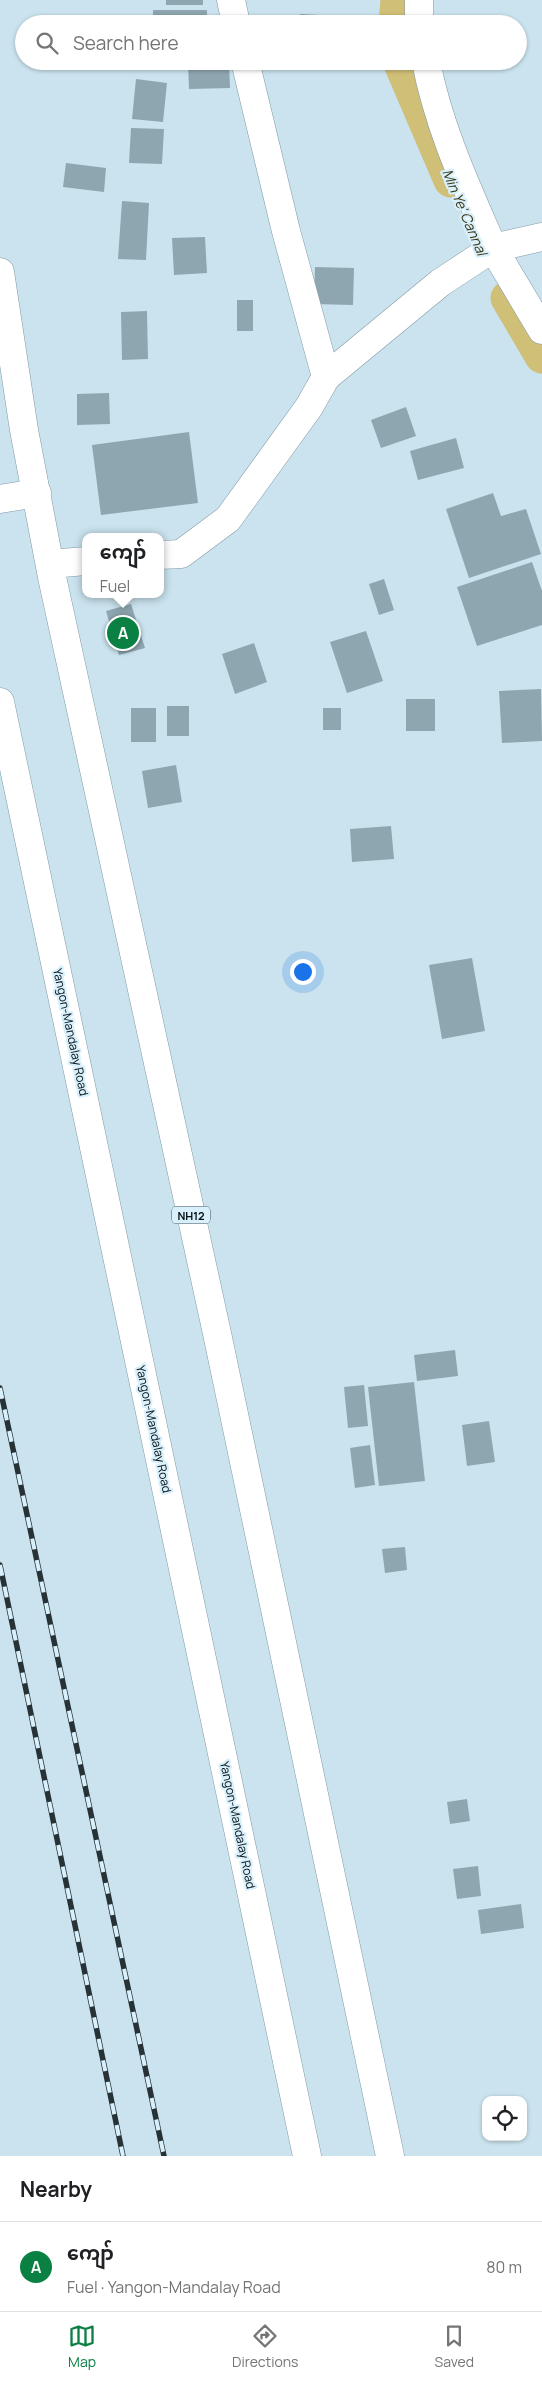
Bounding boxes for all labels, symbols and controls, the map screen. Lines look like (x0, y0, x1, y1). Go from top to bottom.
search box (15, 15, 527, 70)
icon: search (33, 29, 61, 57)
text: Search here (73, 30, 179, 56)
water label: Min Ye' Cannal (438, 166, 492, 260)
popup (82, 533, 164, 598)
text: ကျော် (100, 539, 146, 565)
text: Fuel (100, 575, 130, 597)
pin: A (107, 614, 139, 652)
your location (290, 959, 316, 985)
street label: Yangon-Mandalay Road (49, 967, 93, 1097)
road number: NH12 (172, 1206, 210, 1224)
street label: Yangon-Mandalay Road (132, 1364, 176, 1494)
street label: Yangon-Mandalay Road (216, 1760, 260, 1890)
map controls (482, 2096, 527, 2141)
button: locate (482, 2096, 527, 2141)
text: Nearby (20, 2175, 92, 2203)
text: ကျော် (67, 2240, 114, 2266)
text: A (31, 2256, 41, 2278)
text: 80 m (486, 2256, 522, 2278)
text: Fuel · Yangon-Mandalay Road (67, 2276, 281, 2298)
tab: Map (68, 2322, 96, 2371)
tab: Directions (232, 2322, 298, 2371)
tab: Saved (435, 2322, 474, 2371)

